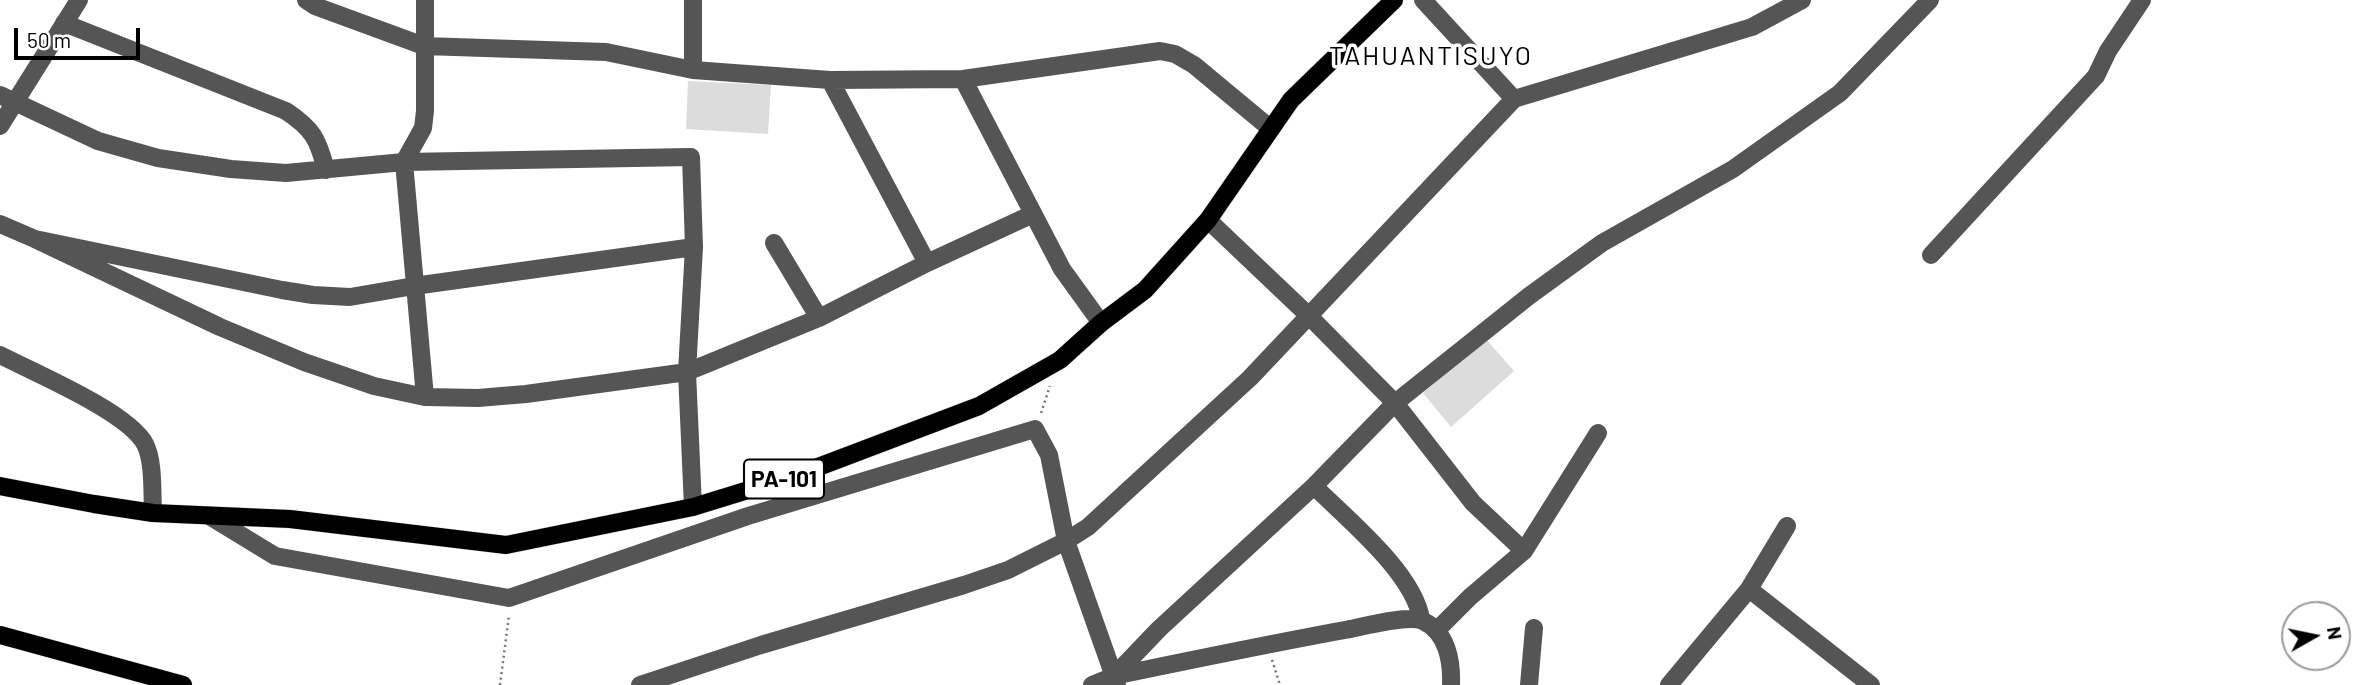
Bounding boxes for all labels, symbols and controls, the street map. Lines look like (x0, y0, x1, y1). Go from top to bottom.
scale bar (18, 14, 144, 58)
text: 50 m (27, 27, 71, 52)
district label: TAHUANTISUYO (1331, 40, 1531, 72)
road number: PA-101 (744, 460, 824, 499)
north arrow (2281, 601, 2351, 671)
text: N (2323, 625, 2348, 641)

